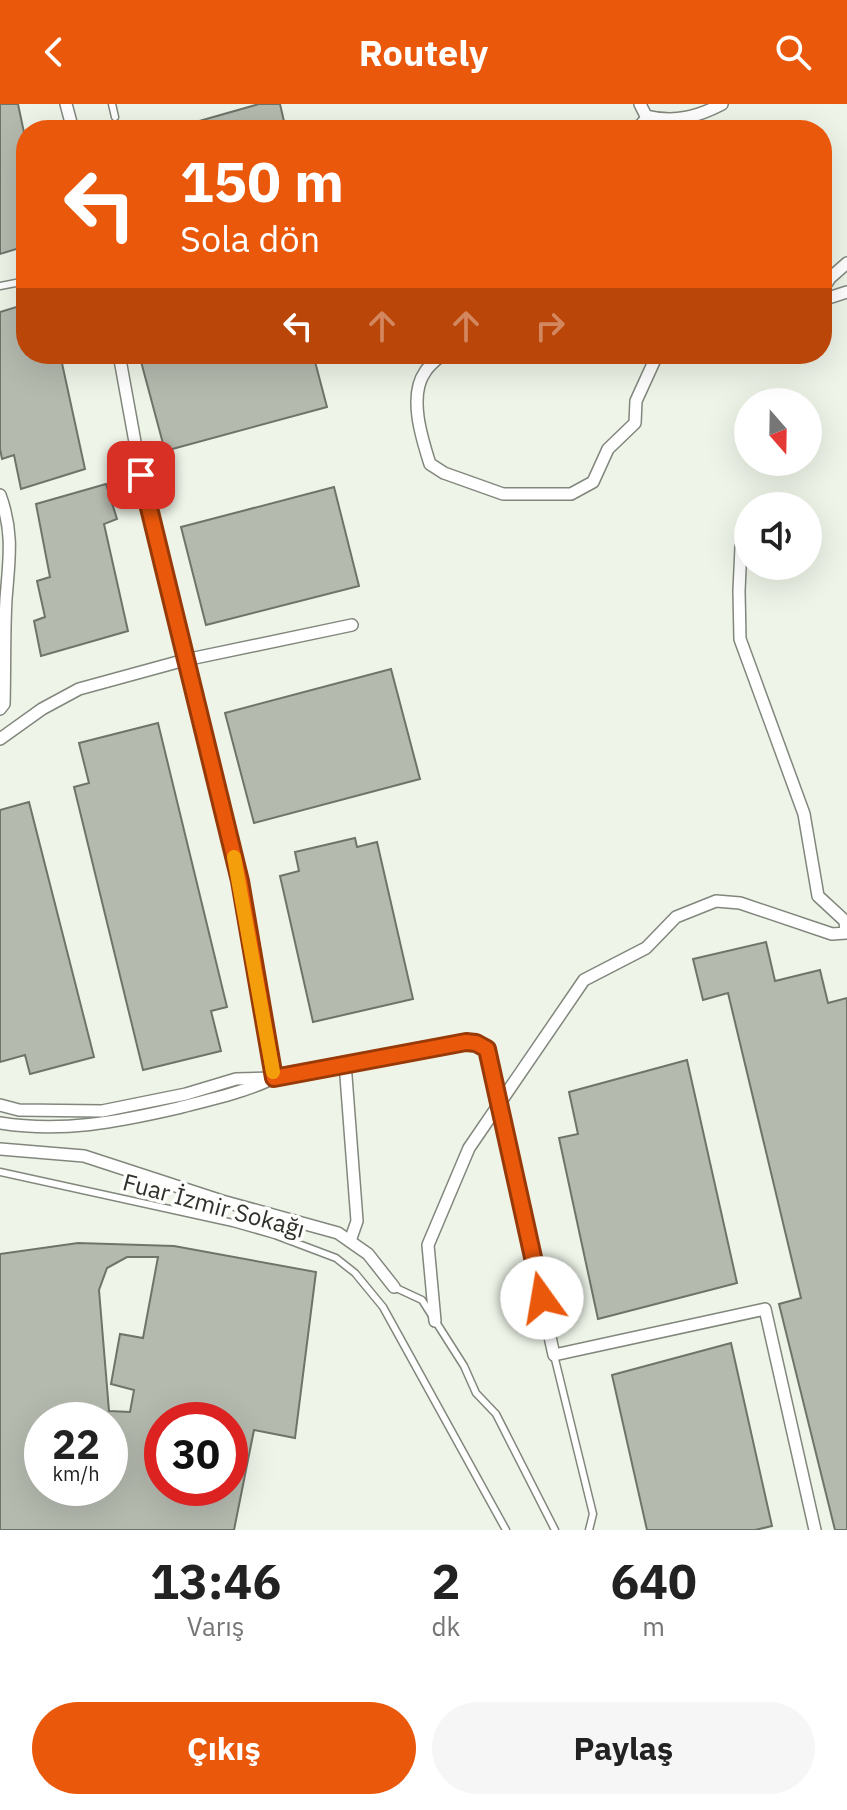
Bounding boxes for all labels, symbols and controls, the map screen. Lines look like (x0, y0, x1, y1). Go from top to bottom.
text: Routely (359, 29, 488, 76)
icon: back (32, 30, 76, 74)
icon: search (771, 30, 815, 74)
text: 150 m (180, 145, 344, 217)
icon: left (48, 152, 152, 256)
text: Sola dön (180, 215, 320, 262)
icon: left (276, 304, 320, 348)
icon: ahead (360, 304, 404, 348)
icon: ahead (444, 304, 488, 348)
icon: right (528, 304, 572, 348)
north arrow (734, 388, 822, 476)
map controls (734, 388, 822, 580)
pin (107, 441, 175, 509)
icon: arrive (119, 453, 163, 497)
button: sound (734, 492, 822, 580)
street label: Fuar İzmir Sokağı (119, 1165, 309, 1245)
position arrow (500, 1256, 584, 1340)
speed limit sign: 30 (144, 1402, 248, 1506)
text: 22 (52, 1418, 100, 1470)
text: km/h (52, 1460, 100, 1487)
text: 13:46 (150, 1550, 281, 1612)
text: 2 (431, 1550, 460, 1612)
text: 640 (610, 1550, 697, 1612)
text: Varış (187, 1609, 245, 1643)
text: dk (431, 1609, 460, 1643)
text: m (642, 1609, 665, 1643)
button: Çıkış (32, 1702, 416, 1794)
button: Paylaş (432, 1702, 815, 1794)

